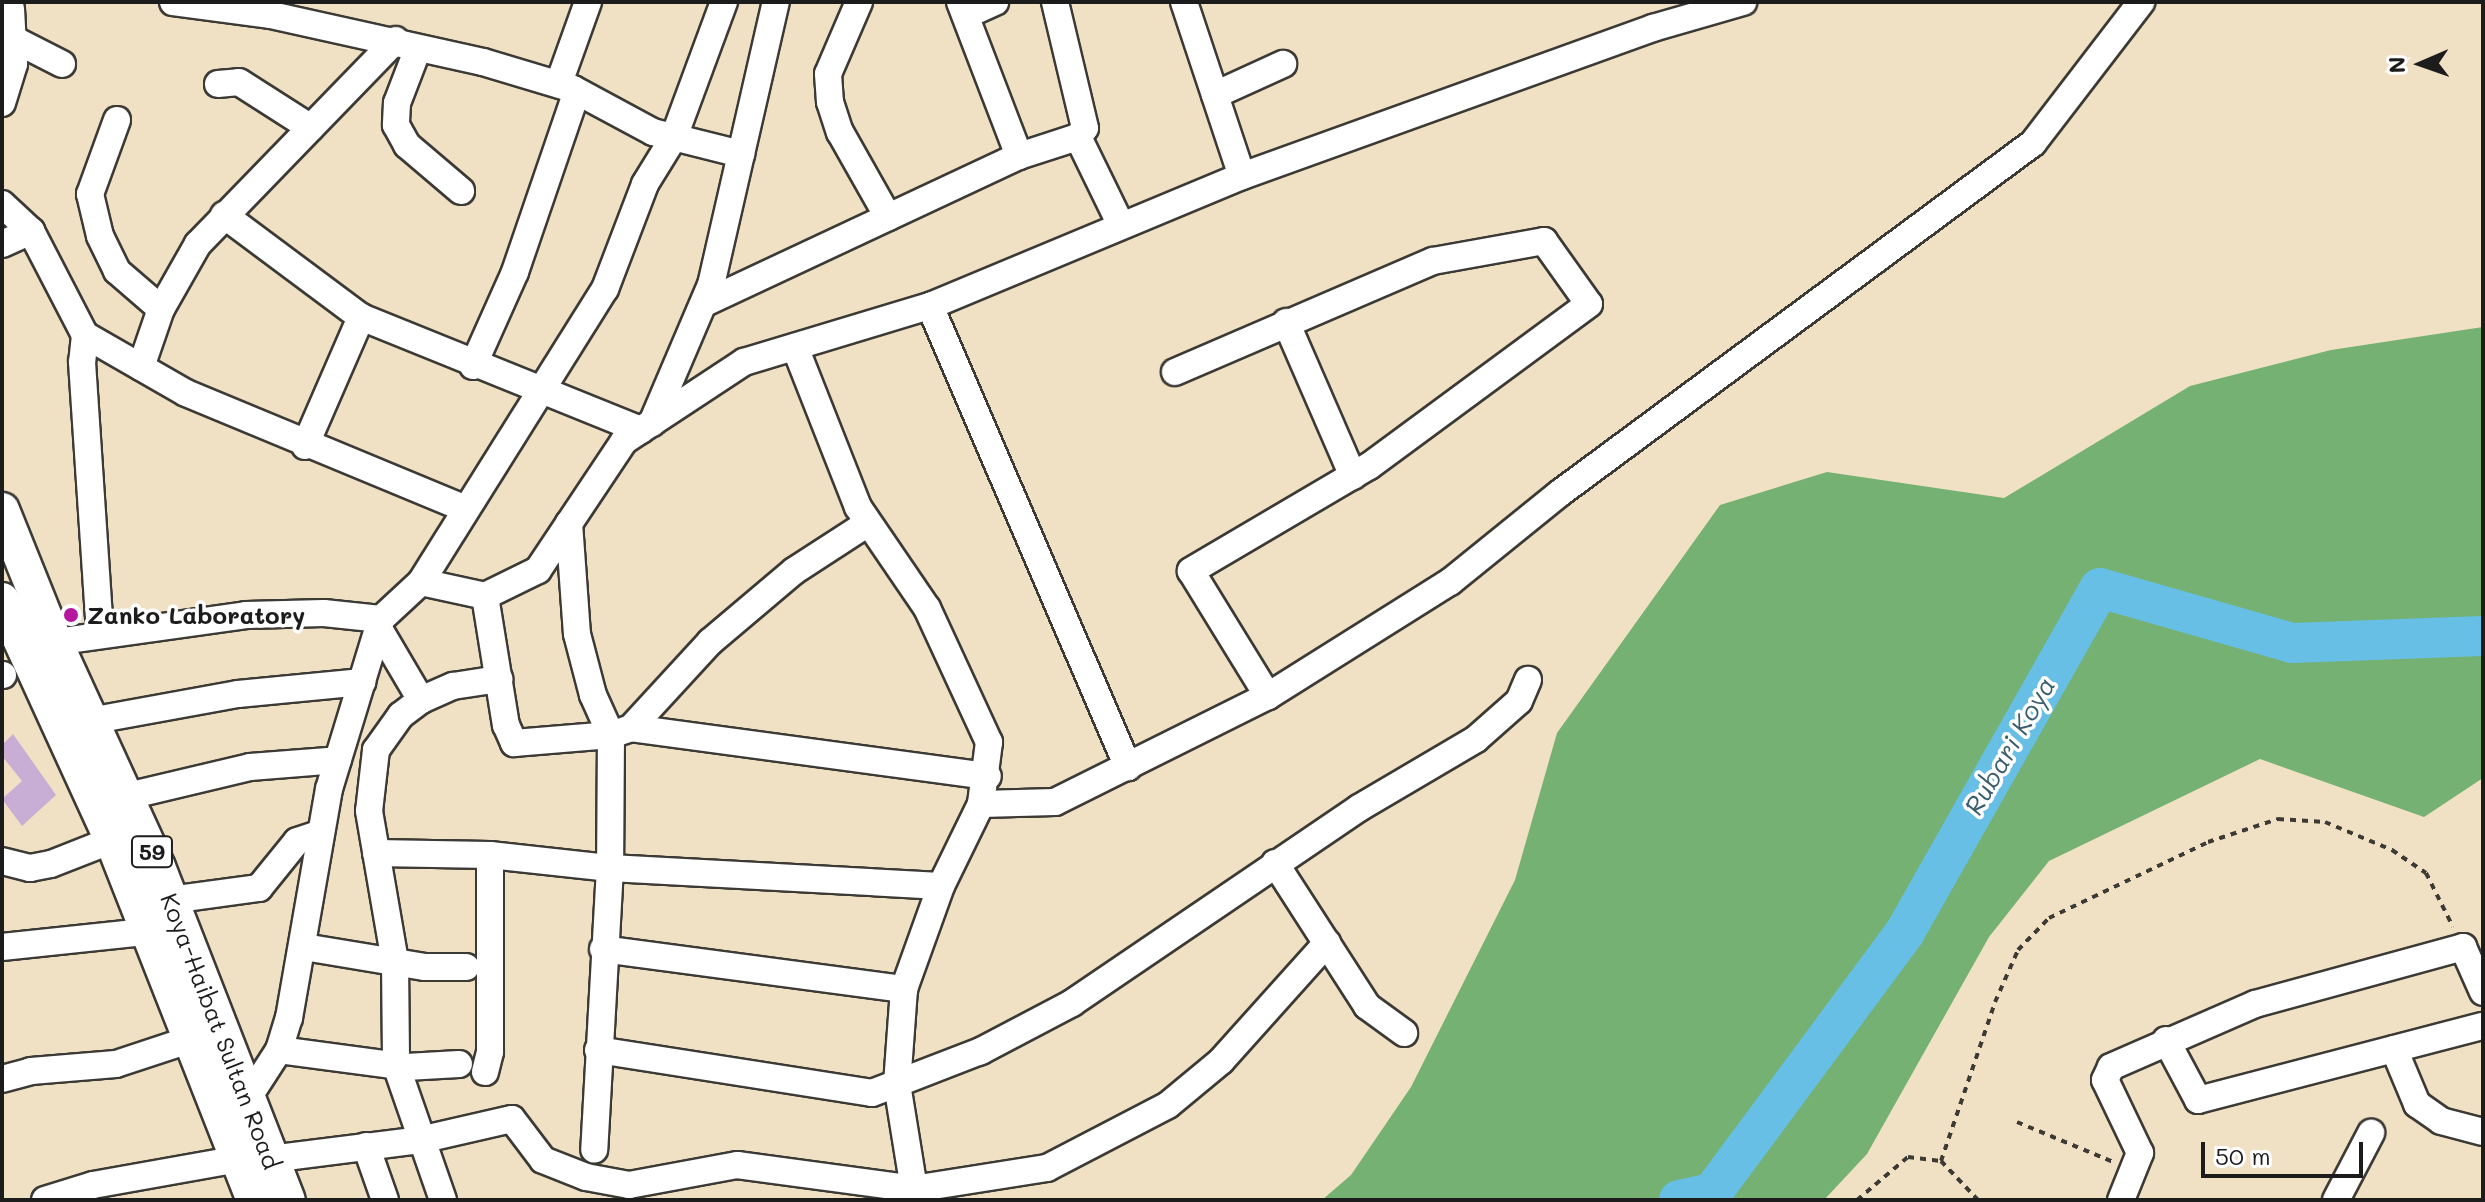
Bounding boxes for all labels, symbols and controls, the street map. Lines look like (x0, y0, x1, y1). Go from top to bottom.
north arrow (2381, 24, 2461, 104)
text: N (2382, 56, 2411, 74)
place label: Zanko Laboratory (87, 601, 305, 629)
marker: Zanko Laboratory (62, 606, 80, 624)
water label: Rubari Koya (1958, 672, 2062, 820)
road number: 59 (130, 834, 174, 870)
street label: Koya-Haibat Sultan Road (155, 889, 287, 1173)
scale bar (2205, 1126, 2367, 1176)
text: 50 m (2215, 1140, 2271, 1171)

